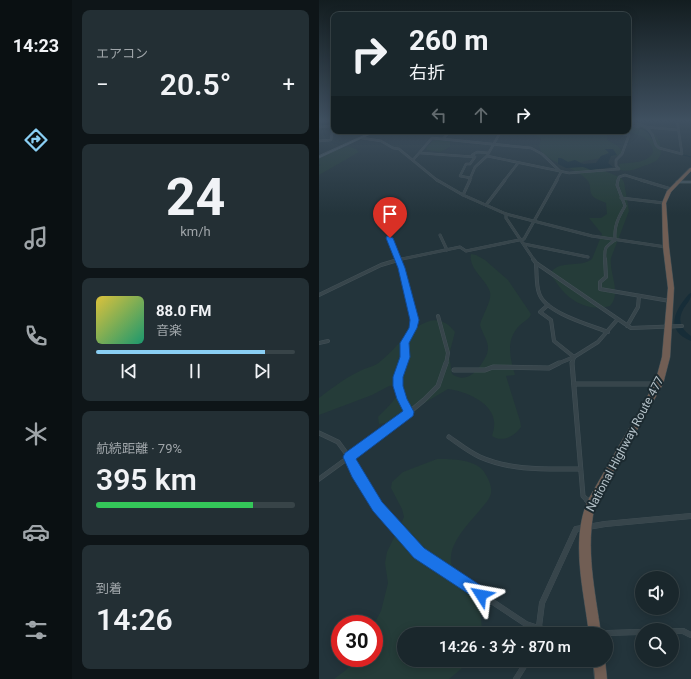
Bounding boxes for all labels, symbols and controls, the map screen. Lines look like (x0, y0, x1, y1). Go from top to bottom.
text: 260 m (409, 24, 488, 57)
icon: right (343, 28, 395, 80)
text: 14:23 (13, 35, 59, 56)
text: エアコン (96, 46, 148, 61)
text: 右折 (409, 62, 445, 83)
text: 20.5° (160, 67, 231, 102)
text: − (96, 72, 109, 97)
text: + (283, 72, 295, 97)
icon: left (428, 104, 450, 126)
icon: ahead (470, 104, 492, 126)
icon: right (512, 104, 534, 126)
icon: directions (22, 126, 50, 154)
text: 24 (166, 167, 225, 228)
pin (373, 197, 407, 238)
icon: arrive (379, 203, 401, 225)
icon: music (22, 224, 50, 252)
text: km/h (180, 224, 211, 239)
text: 88.0 FM (156, 302, 211, 320)
icon: phone (22, 322, 50, 350)
text: 音楽 (156, 323, 182, 338)
icon: previous (118, 360, 140, 382)
icon: pause (184, 360, 206, 382)
icon: next (251, 360, 273, 382)
street label: National Highway Route 477 (583, 374, 667, 514)
icon: climate (22, 420, 50, 448)
text: 航続距離 · 79% (96, 441, 182, 456)
text: 395 km (96, 462, 197, 497)
icon: car (22, 518, 50, 546)
map controls (635, 571, 679, 667)
button: sound (635, 571, 679, 615)
position arrow (460, 574, 502, 616)
text: 到着 (96, 581, 122, 596)
text: 14:26 (96, 602, 173, 637)
speed limit sign: 30 (331, 615, 383, 667)
icon: filters (22, 616, 50, 644)
button: search (635, 623, 679, 667)
text: 14:26 · 3 分 · 870 m (439, 638, 571, 656)

